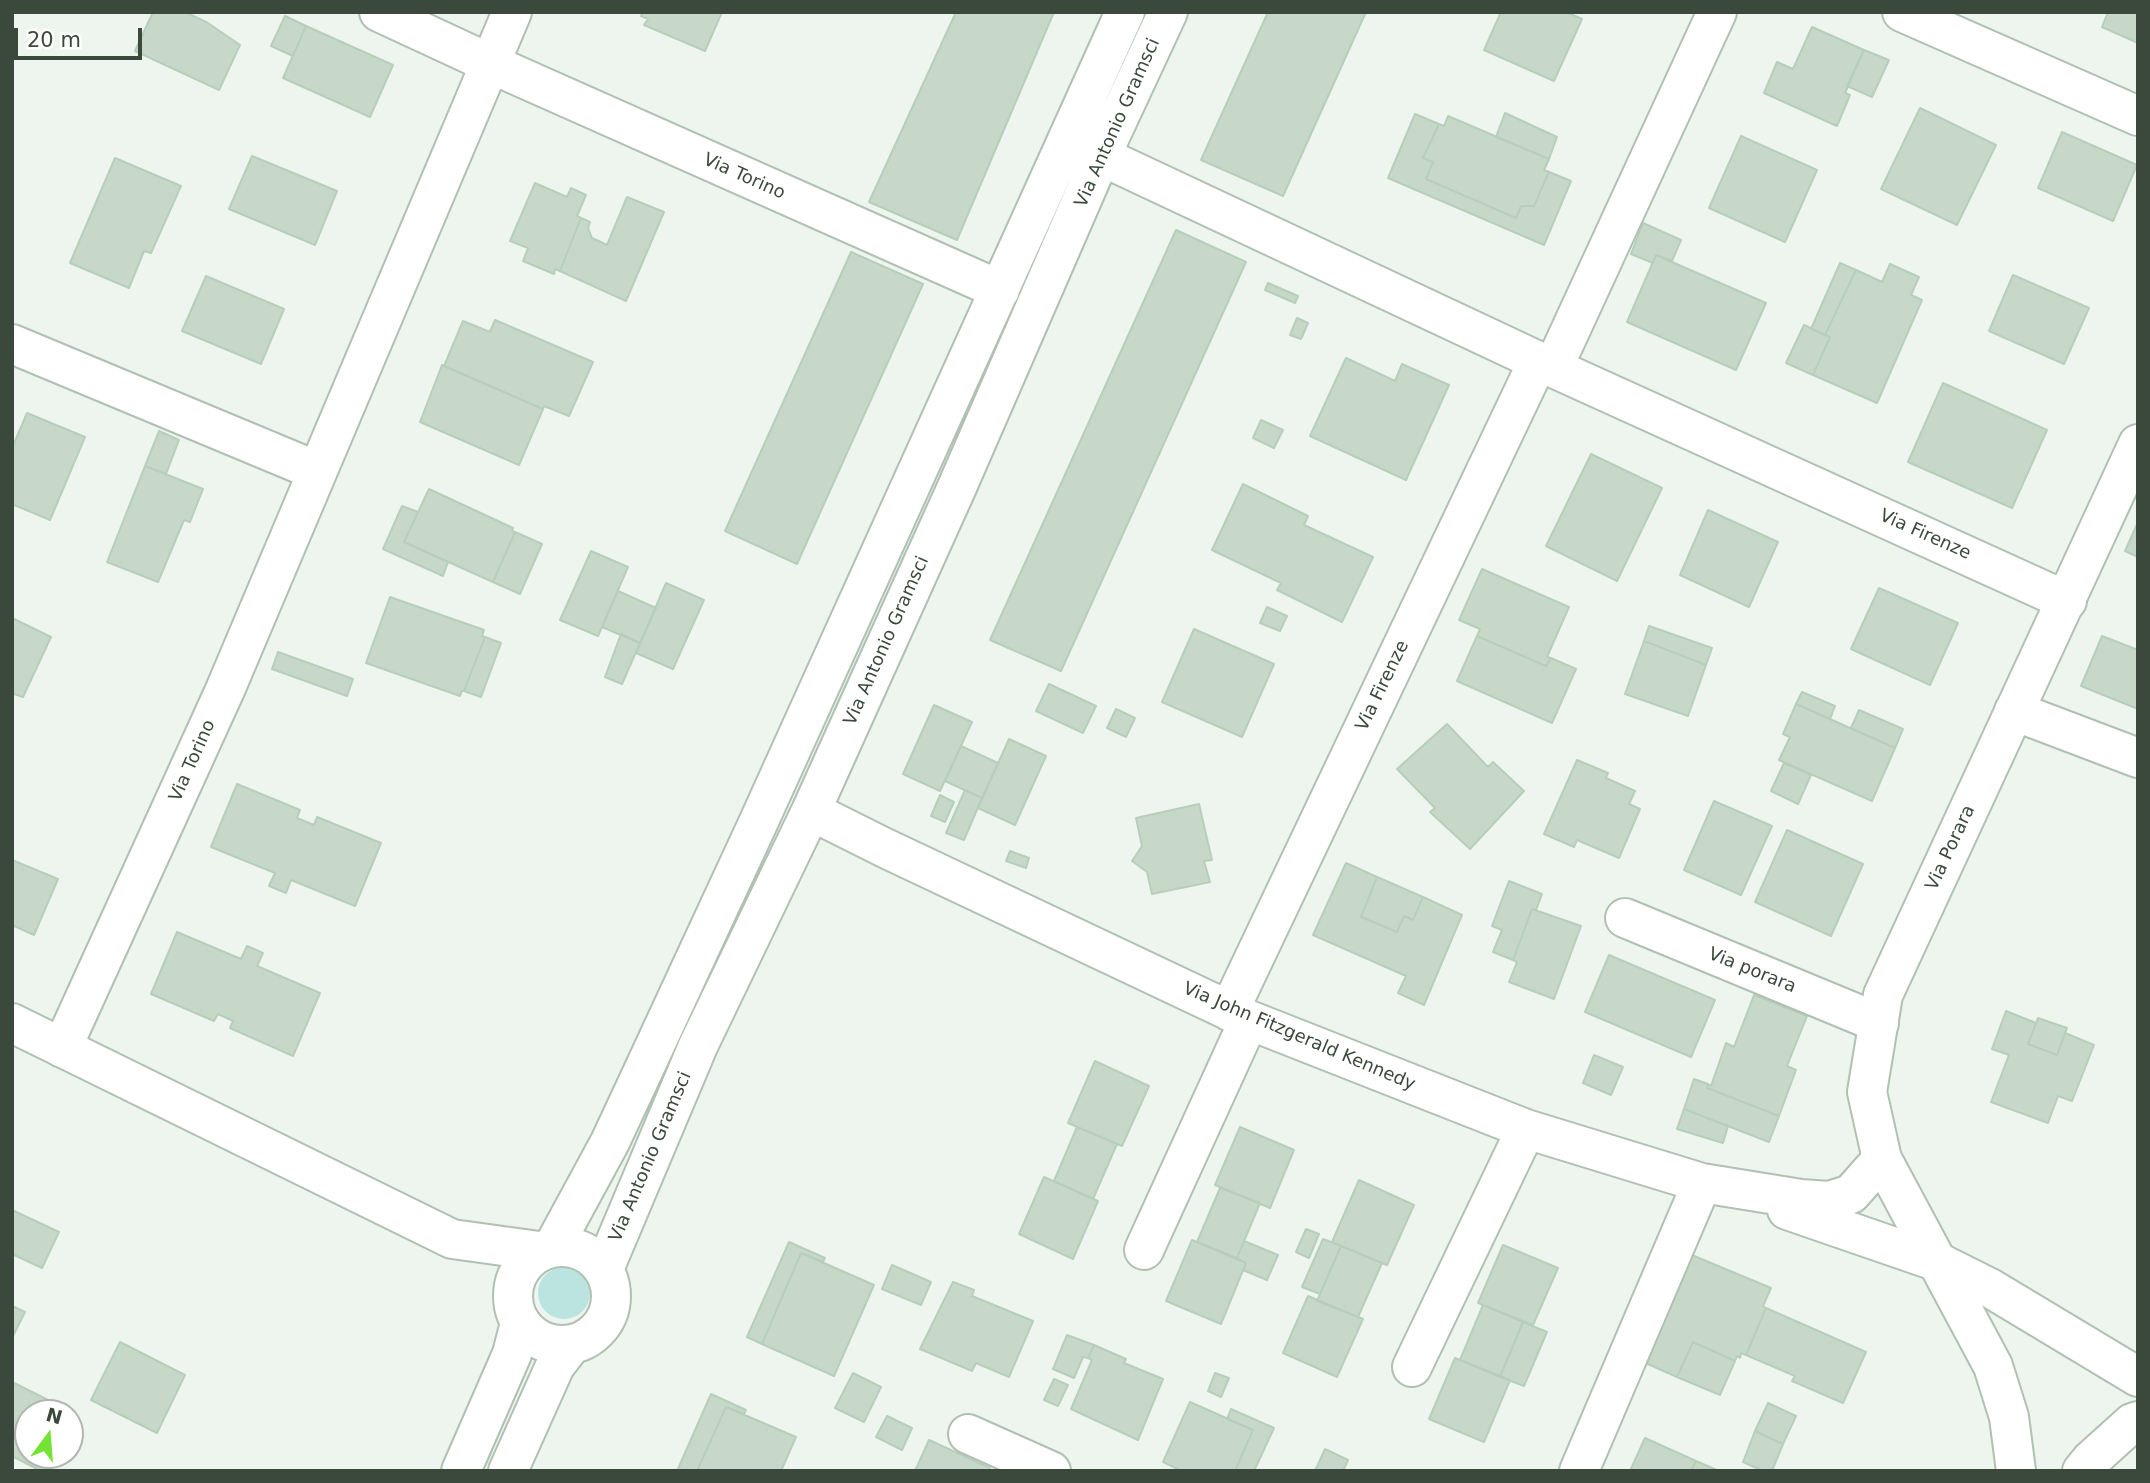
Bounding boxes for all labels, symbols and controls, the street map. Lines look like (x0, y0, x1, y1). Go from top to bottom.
scale bar (18, 14, 145, 58)
text: 20 m (27, 28, 81, 52)
street label: Via Antonio Gramsci (1071, 35, 1165, 211)
street label: Via Torino (700, 149, 788, 205)
street label: Via Firenze (1876, 505, 1974, 565)
street label: Via Antonio Gramsci (840, 553, 934, 729)
street label: Via Firenze (1352, 637, 1414, 735)
street label: Via Torino (165, 717, 221, 805)
street label: Via Porara (1922, 802, 1980, 894)
street label: Via porara (1705, 944, 1799, 998)
street label: Via John Fitzgerald Kennedy (1180, 978, 1418, 1096)
street label: Via Antonio Gramsci (605, 1069, 697, 1245)
north arrow (14, 1399, 84, 1469)
text: N (44, 1403, 65, 1429)

